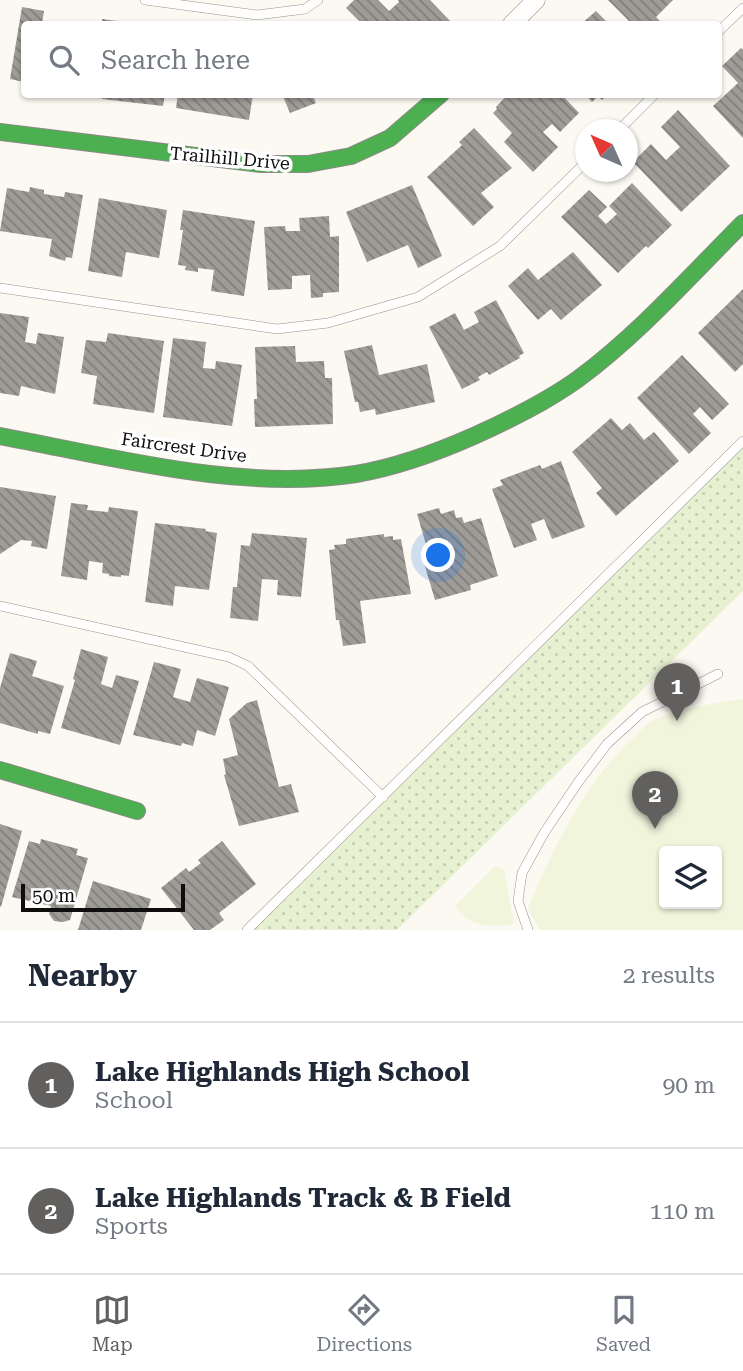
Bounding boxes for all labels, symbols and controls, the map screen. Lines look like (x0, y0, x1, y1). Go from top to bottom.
search box (21, 21, 722, 98)
icon: search (45, 41, 83, 79)
text: Search here (101, 45, 250, 75)
north arrow (575, 119, 638, 182)
street label: Trailhill Drive (169, 142, 291, 174)
street label: Faircrest Drive (120, 428, 248, 466)
your location (421, 538, 455, 572)
pin: 1 (654, 663, 700, 721)
pin: 2 (632, 771, 678, 829)
map controls (659, 846, 722, 909)
button: layers (659, 846, 722, 909)
scale bar (21, 881, 186, 913)
text: 50 m (32, 884, 75, 907)
text: Nearby (28, 958, 137, 993)
text: 2 results (623, 962, 715, 989)
text: Lake Highlands High School (95, 1057, 469, 1087)
text: 1 (45, 1072, 57, 1099)
text: 90 m (662, 1072, 715, 1099)
text: School (95, 1087, 173, 1114)
text: Lake Highlands Track & B Field (95, 1183, 511, 1213)
text: 2 (45, 1198, 57, 1225)
text: 110 m (650, 1198, 715, 1225)
text: Sports (95, 1213, 168, 1240)
tab: Map (92, 1291, 133, 1356)
tab: Directions (316, 1291, 412, 1356)
tab: Saved (596, 1291, 651, 1356)

